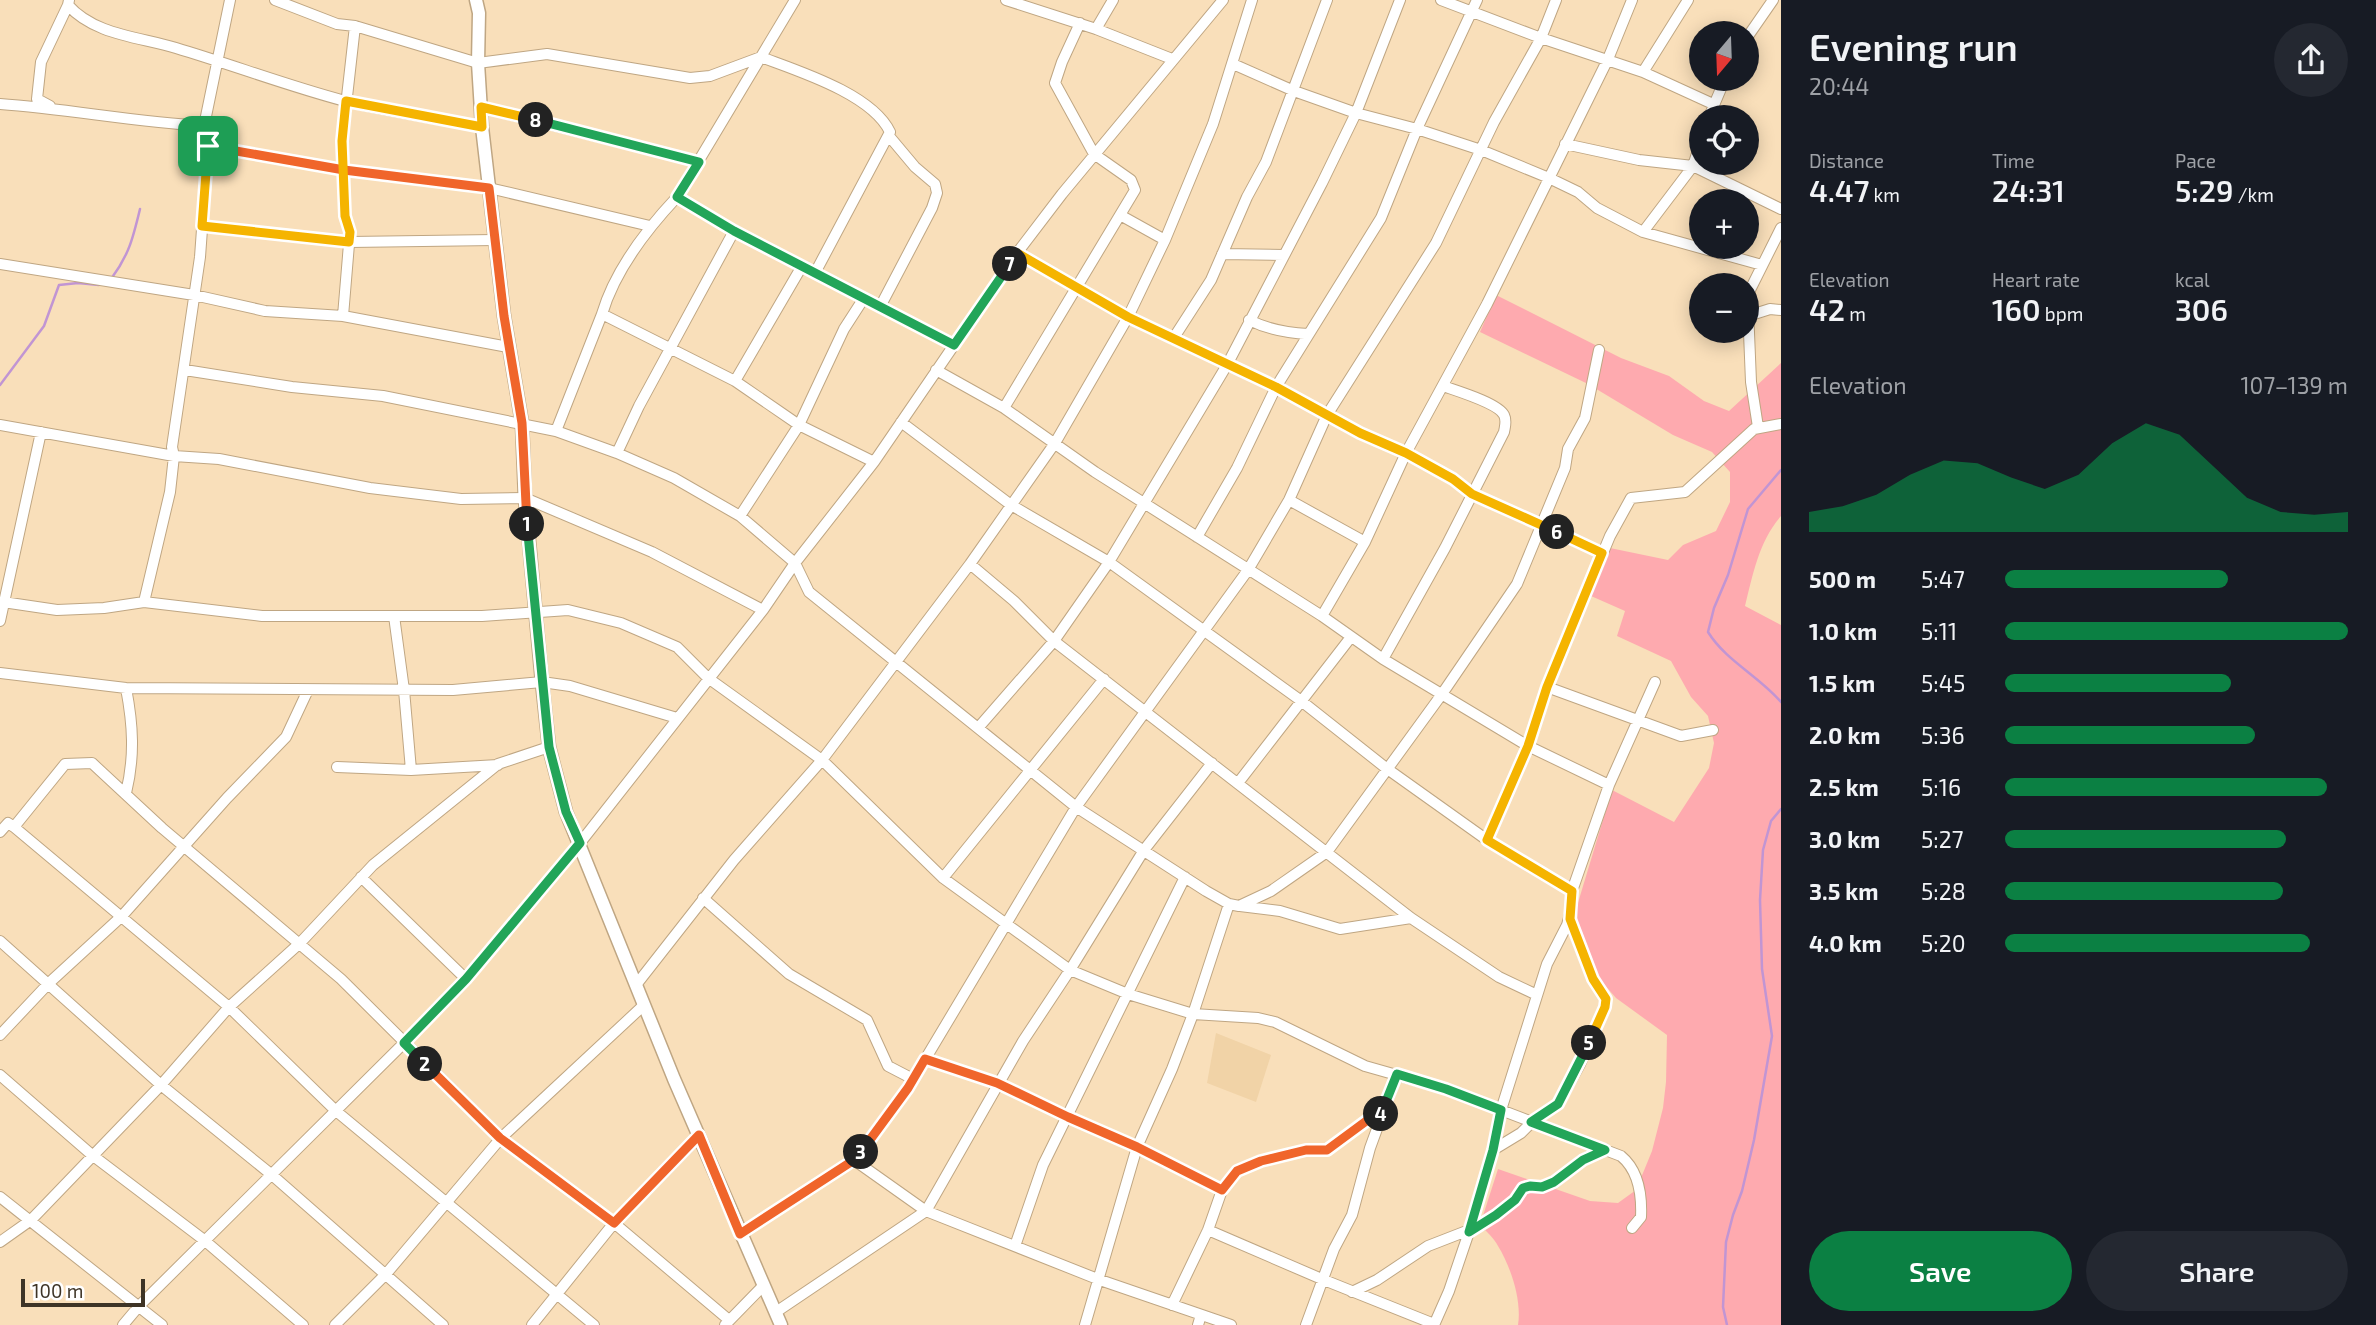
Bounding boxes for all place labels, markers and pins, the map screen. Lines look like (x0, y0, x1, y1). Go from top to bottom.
pin: 8 (518, 102, 554, 138)
pin (178, 116, 238, 176)
pin: 7 (992, 246, 1028, 282)
pin: 1 (510, 506, 544, 542)
pin: 6 (1540, 514, 1574, 550)
pin: 5 (1572, 1026, 1606, 1060)
pin: 2 (408, 1046, 442, 1082)
pin: 4 (1364, 1096, 1398, 1132)
pin: 3 (844, 1134, 878, 1170)

